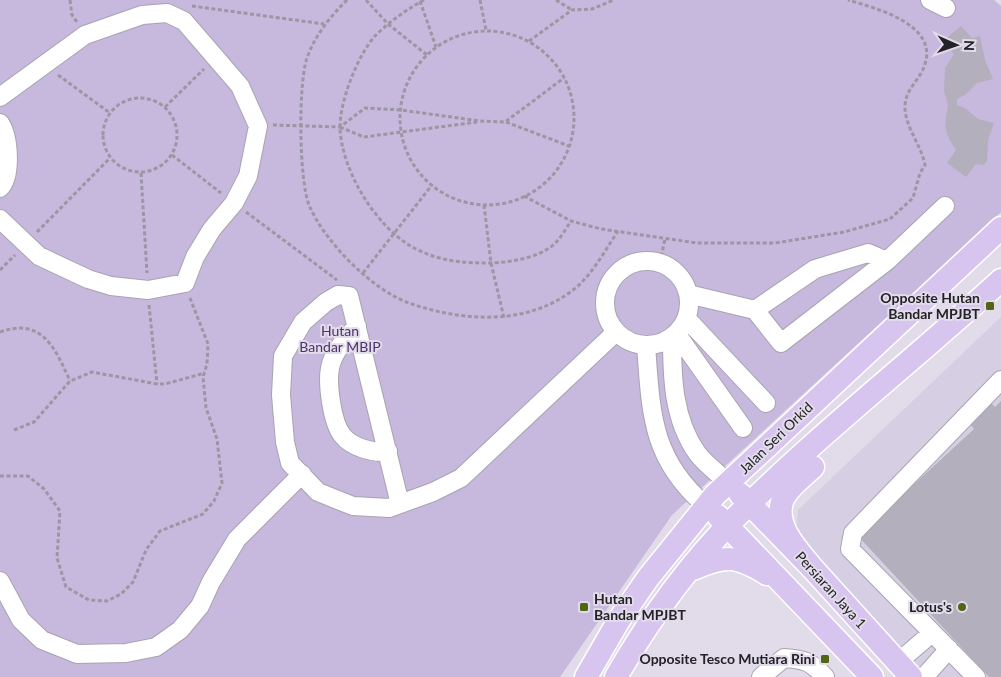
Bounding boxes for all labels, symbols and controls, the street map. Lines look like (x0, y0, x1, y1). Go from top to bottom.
north arrow (931, 20, 981, 70)
text: N (961, 40, 978, 51)
place label: Opposite Hutan Bandar MPJBT (880, 289, 981, 322)
marker: Opposite Hutan Bandar MPJBT (984, 300, 996, 312)
park label: Hutan Bandar MBIP (299, 322, 381, 355)
street label: Jalan Seri Orkid (735, 398, 816, 477)
street label: Persiaran Jaya 1 (792, 548, 870, 632)
place label: Hutan Bandar MPJBT (594, 590, 686, 623)
place label: Lotus's (909, 598, 952, 615)
marker: Hutan Bandar MPJBT (578, 601, 590, 613)
marker: Lotus's (956, 601, 968, 613)
place label: Opposite Tesco Mutiara Rini (639, 650, 815, 667)
marker: Opposite Tesco Mutiara Rini (819, 653, 831, 665)

